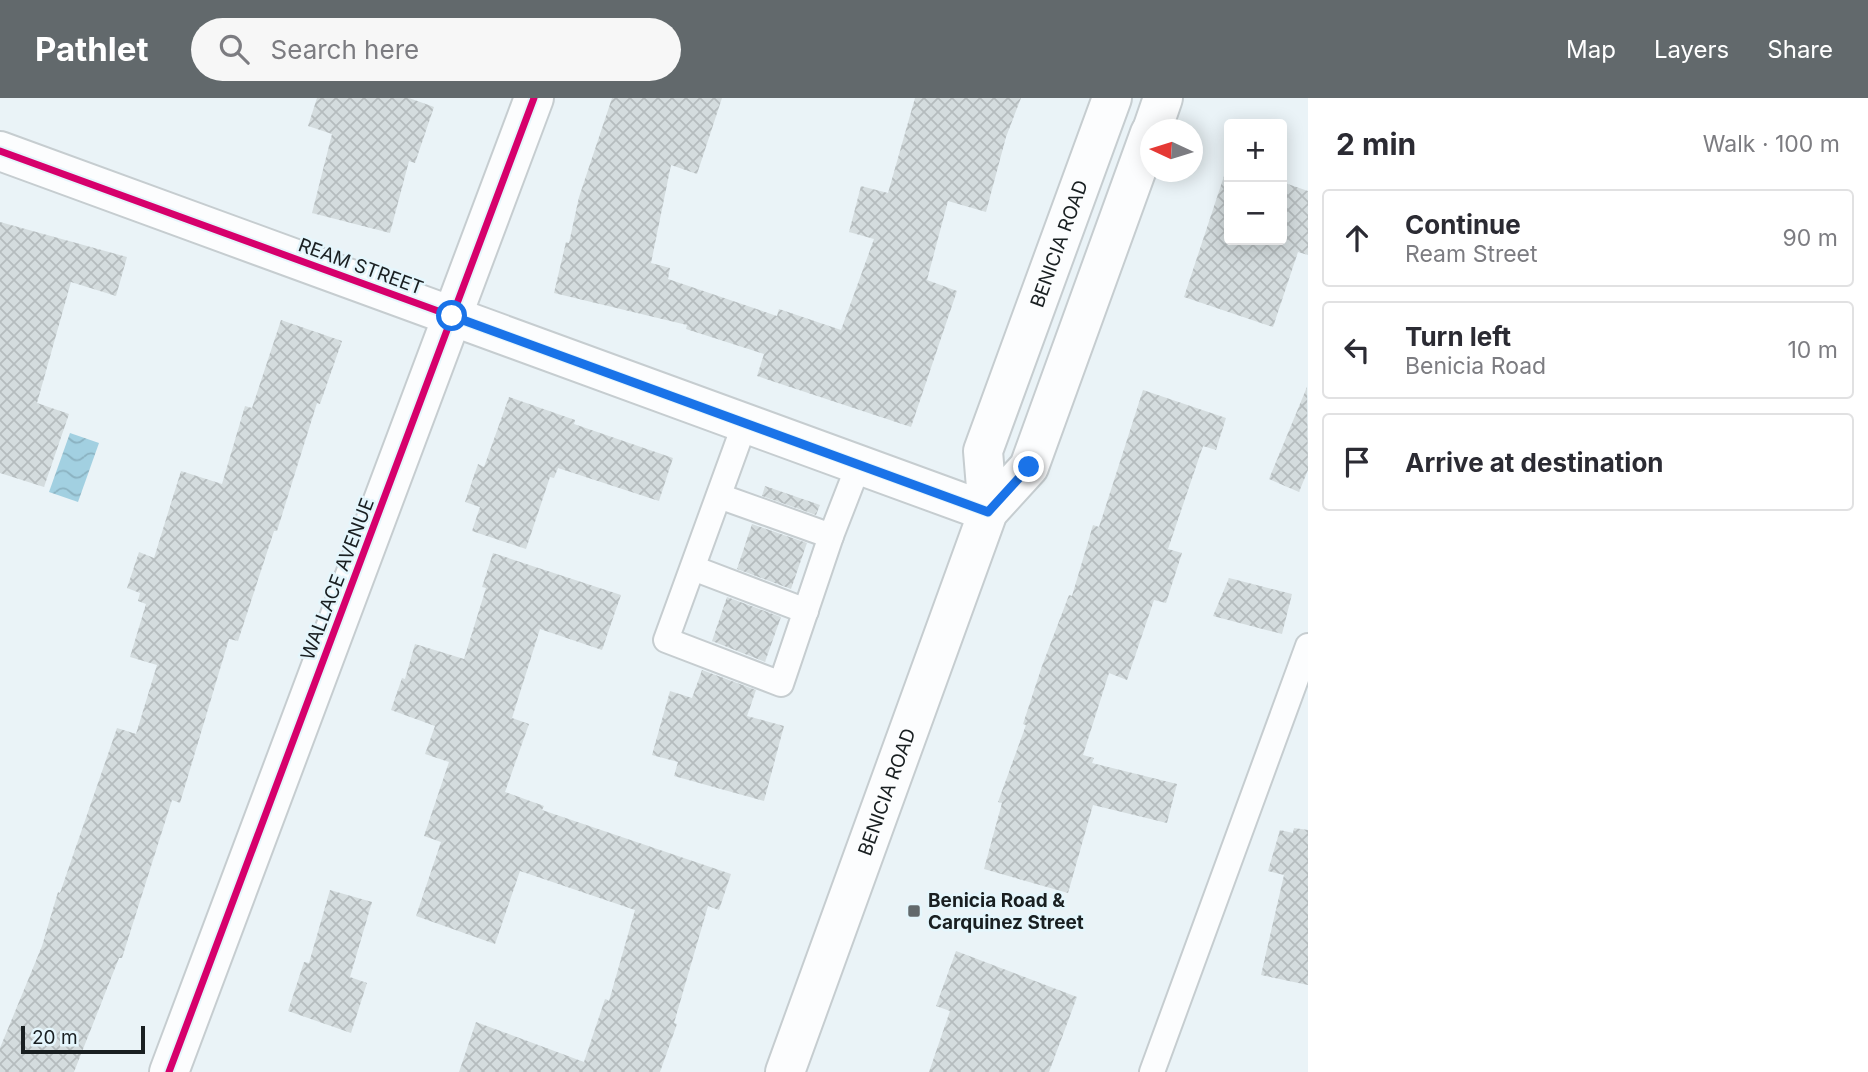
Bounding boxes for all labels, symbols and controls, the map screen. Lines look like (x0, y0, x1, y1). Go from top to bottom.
search box (191, 18, 681, 81)
text: Pathlet (35, 29, 149, 69)
icon: search (215, 30, 253, 68)
text: Search here (271, 34, 419, 65)
text: Map (1566, 35, 1616, 64)
text: Layers (1654, 35, 1729, 64)
text: Share (1767, 35, 1833, 64)
north arrow (1140, 119, 1203, 182)
map controls (1224, 119, 1287, 245)
button: + (1224, 119, 1287, 182)
text: 2 min (1336, 126, 1416, 162)
text: Walk · 100 m (1703, 130, 1840, 158)
street label: BENICIA ROAD (1026, 177, 1093, 311)
button: − (1224, 182, 1287, 245)
text: Continue (1405, 209, 1521, 240)
icon: ahead (1338, 219, 1376, 257)
text: 90 m (1783, 224, 1838, 252)
street label: REAM STREET (295, 233, 426, 300)
text: Ream Street (1405, 240, 1538, 268)
route start (436, 300, 467, 331)
text: Turn left (1405, 321, 1511, 352)
icon: left (1338, 331, 1376, 369)
text: 10 m (1788, 336, 1838, 364)
text: Benicia Road (1405, 352, 1546, 380)
icon: arrive (1338, 443, 1376, 481)
text: Arrive at destination (1405, 447, 1664, 478)
route end (1013, 451, 1044, 482)
street label: WALLACE AVENUE (296, 495, 379, 663)
street label: BENICIA ROAD (853, 725, 921, 859)
place label: Benicia Road & Carquinez Street (928, 889, 1084, 934)
marker: Benicia Road & Carquinez Street (906, 903, 922, 919)
scale bar (21, 1023, 145, 1055)
text: 20 m (32, 1026, 78, 1049)

